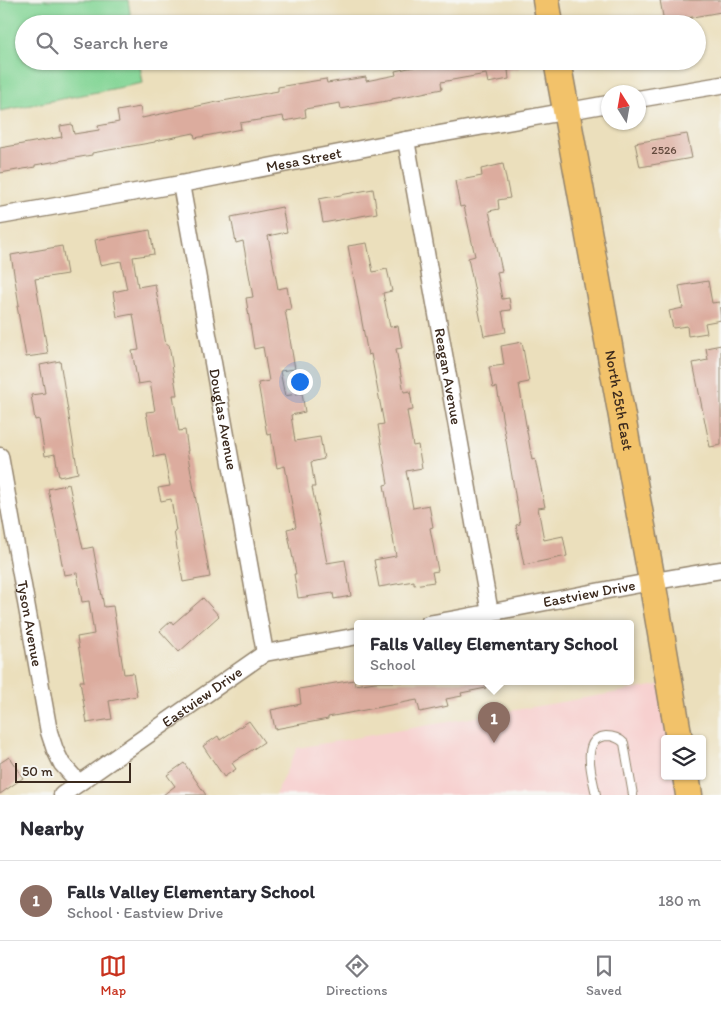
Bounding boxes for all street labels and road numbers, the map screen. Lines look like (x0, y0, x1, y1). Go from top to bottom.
street label: Mesa Street (265, 144, 343, 176)
street label: Reagan Avenue (431, 326, 465, 426)
street label: North 25th East (601, 349, 637, 452)
street label: Douglas Avenue (205, 367, 241, 471)
street label: Eastview Drive (541, 576, 637, 611)
street label: Tyson Avenue (13, 579, 46, 668)
street label: Eastview Drive (159, 663, 246, 731)

